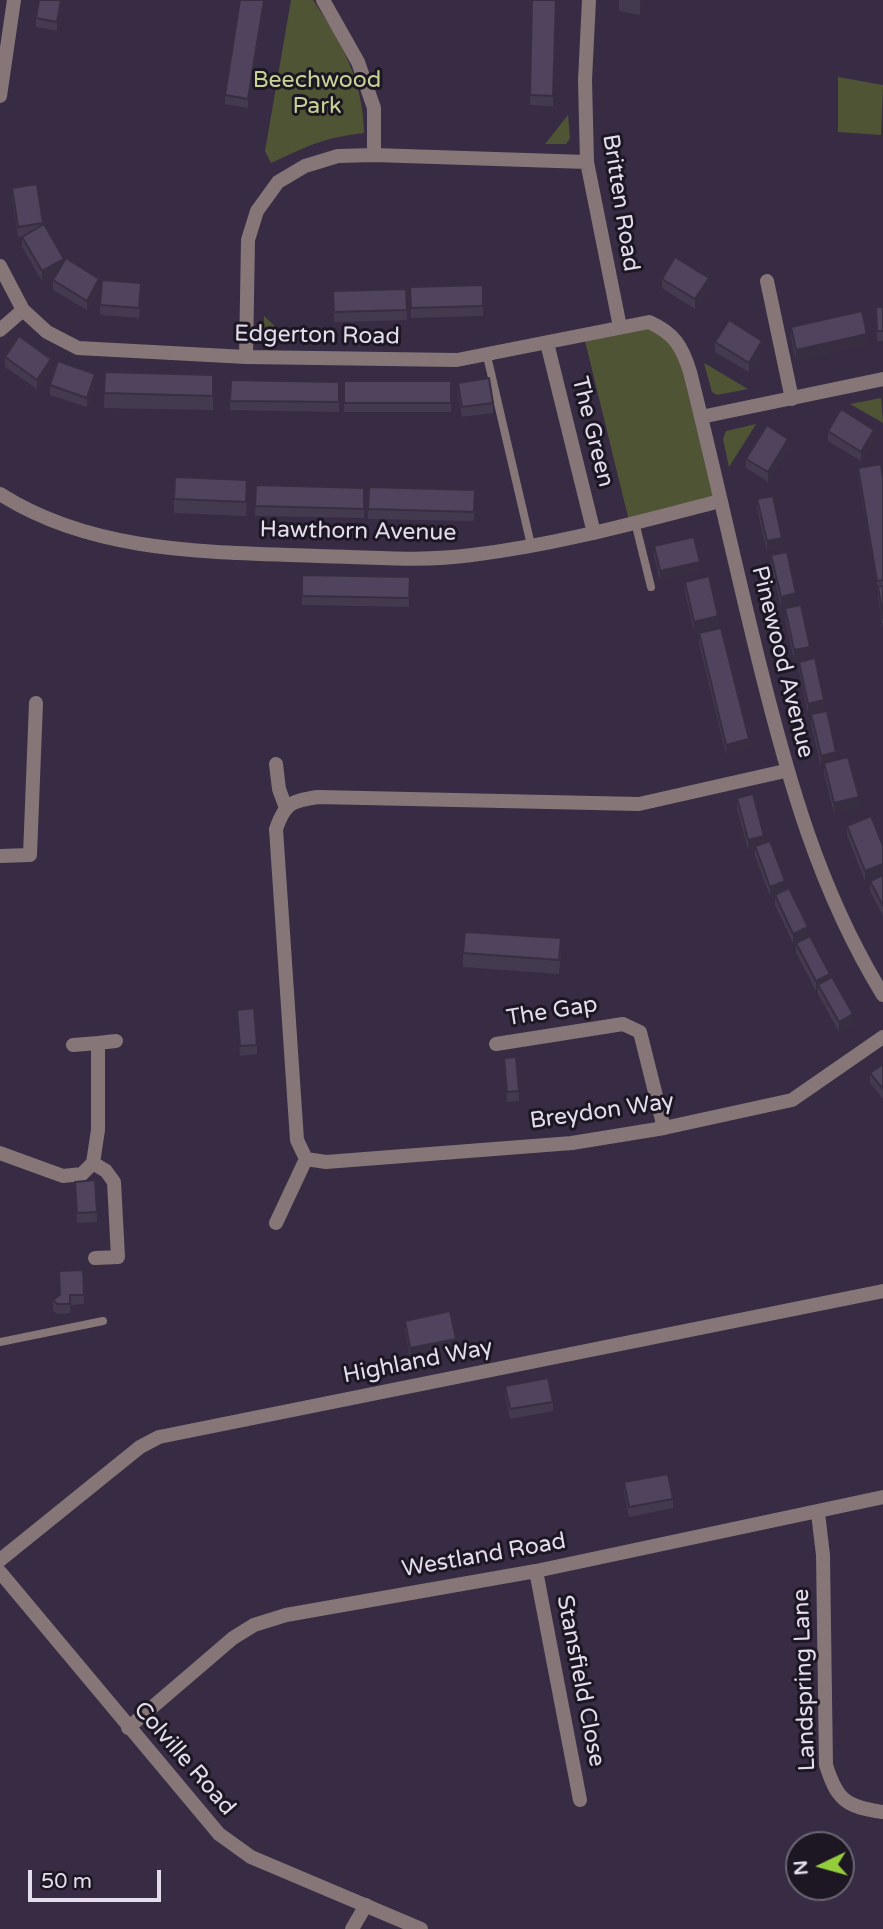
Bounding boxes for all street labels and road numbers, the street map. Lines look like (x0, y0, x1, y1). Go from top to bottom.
street label: Britten Road (596, 132, 644, 274)
street label: Edgerton Road (234, 321, 400, 351)
street label: The Green (565, 374, 619, 490)
street label: Hawthorn Avenue (259, 516, 457, 548)
street label: Pinewood Avenue (745, 563, 819, 761)
street label: The Gap (505, 991, 599, 1033)
street label: Breydon Way (528, 1088, 676, 1136)
street label: Highland Way (341, 1334, 495, 1390)
street label: Westland Road (400, 1528, 568, 1584)
street label: Landspring Lane (788, 1588, 822, 1772)
street label: Stansfield Close (550, 1593, 610, 1769)
street label: Colville Road (127, 1697, 241, 1821)

